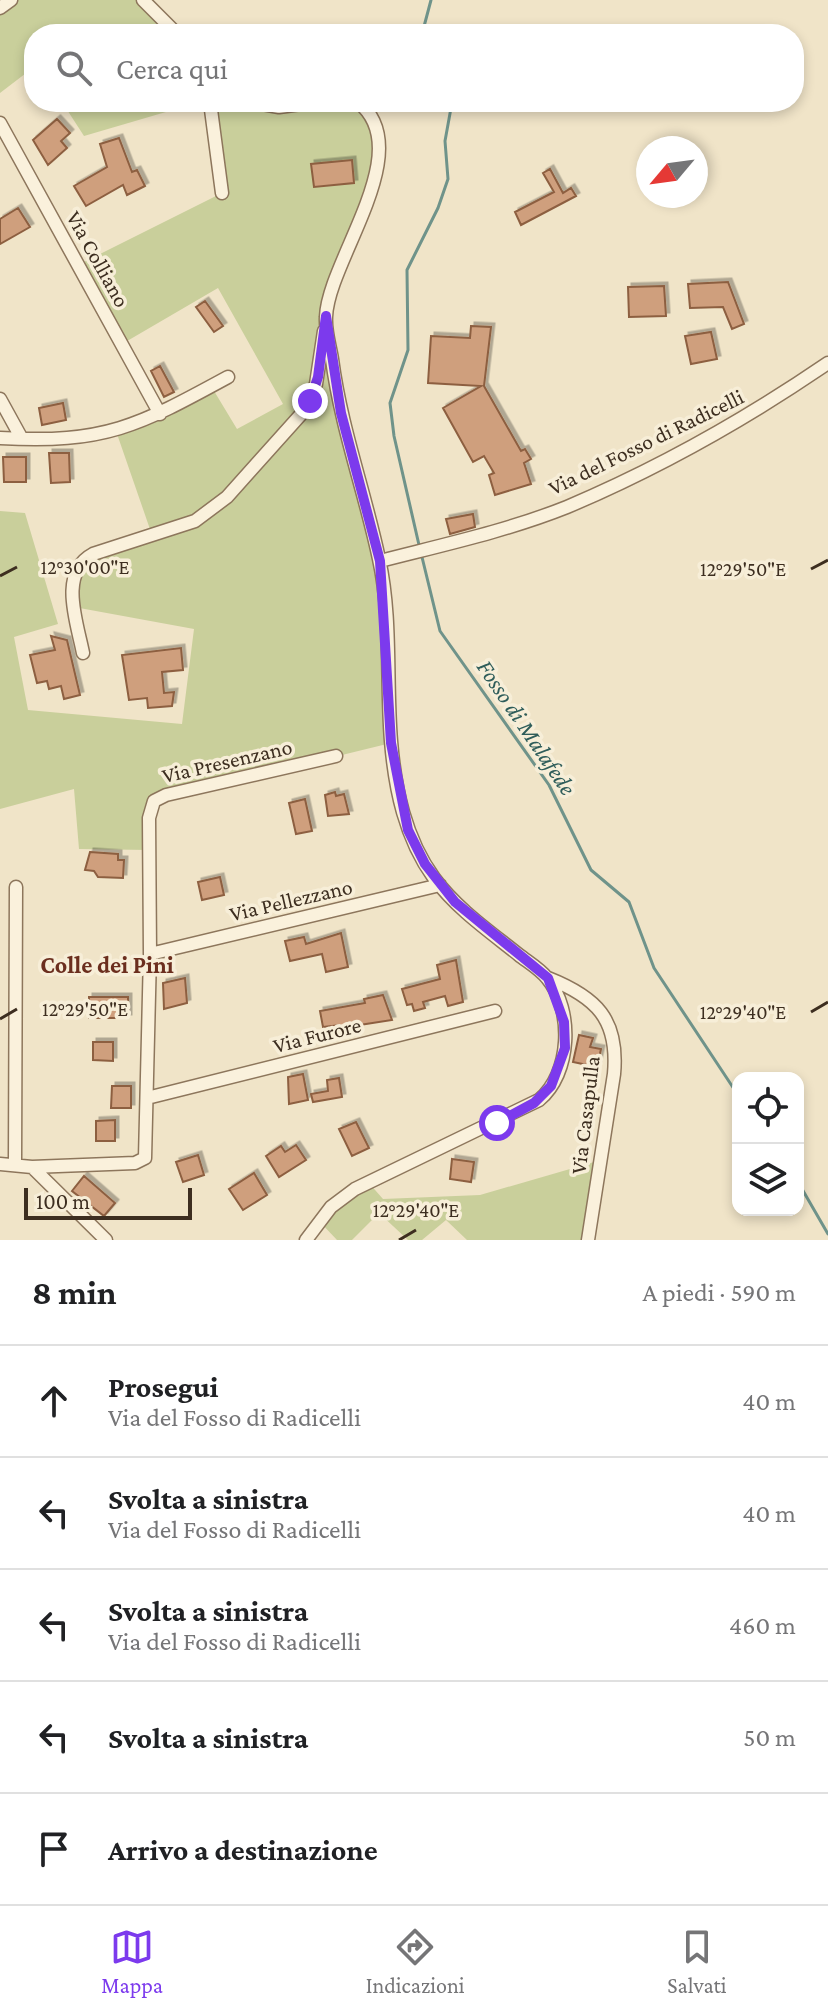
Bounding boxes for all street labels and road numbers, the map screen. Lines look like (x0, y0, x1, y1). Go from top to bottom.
street label: Via Colliano (61, 206, 135, 312)
street label: Via del Fosso di Radicelli (544, 384, 748, 500)
street label: Via Presenzano (160, 734, 295, 788)
street label: Via Pellezzano (227, 874, 355, 926)
street label: Via Furore (270, 1012, 364, 1058)
street label: Via Casapulla (565, 1054, 605, 1176)

